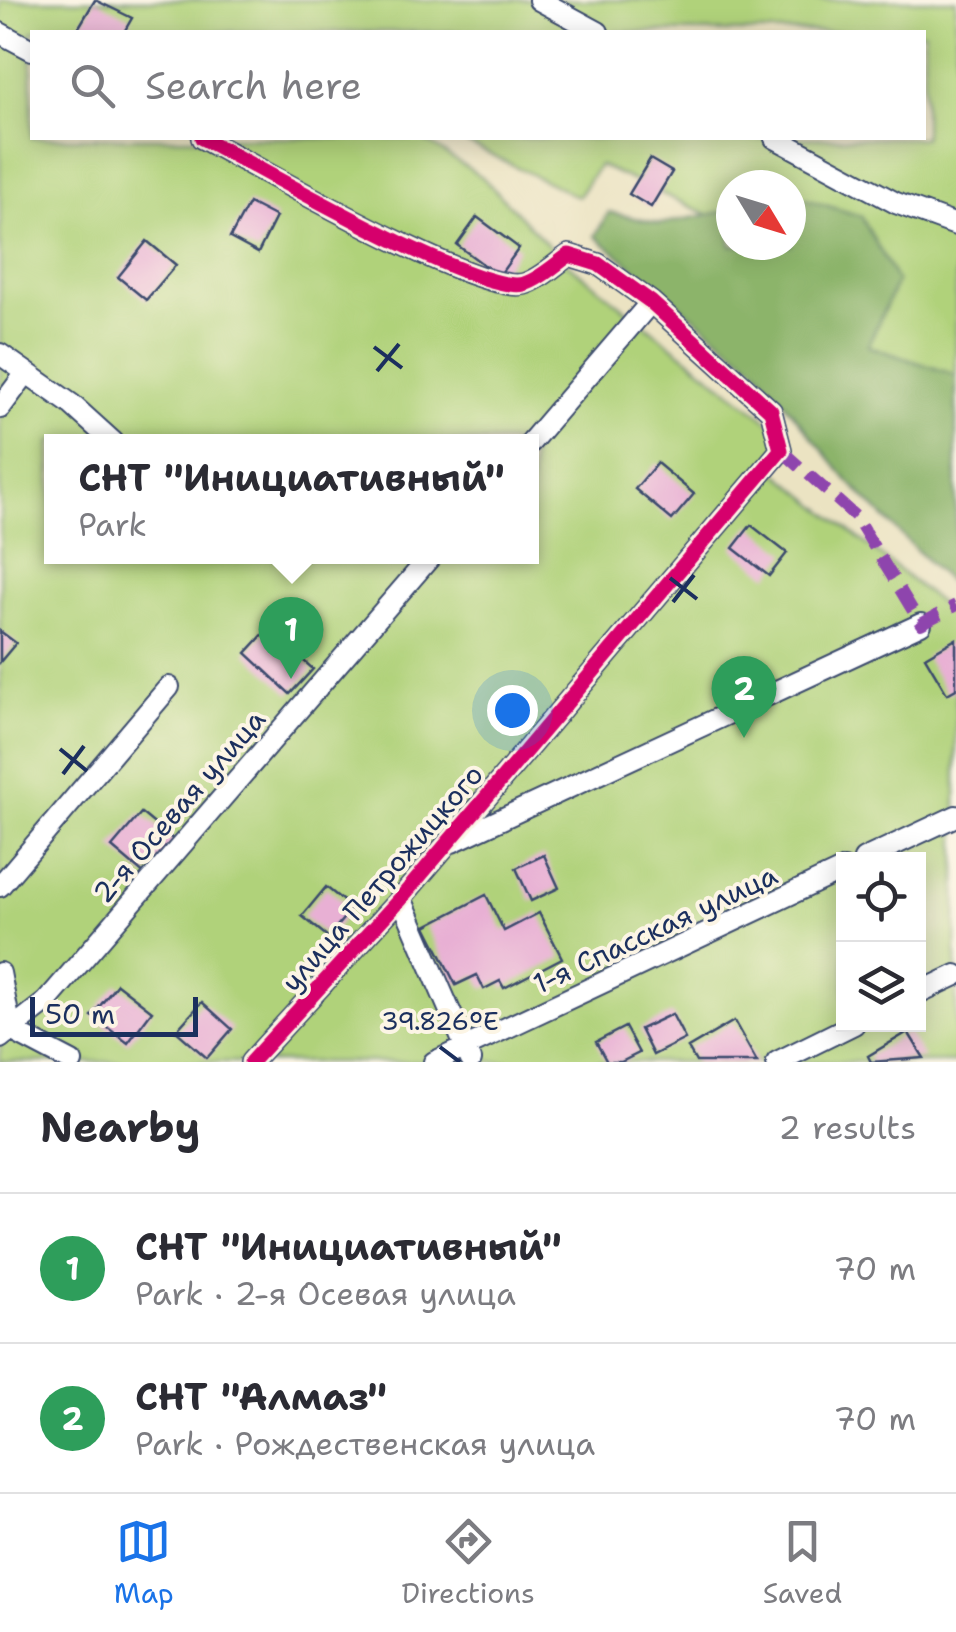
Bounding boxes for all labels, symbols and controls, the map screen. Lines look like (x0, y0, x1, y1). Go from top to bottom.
search box (30, 30, 926, 140)
icon: search (65, 58, 120, 113)
text: Search here (145, 60, 362, 111)
north arrow (716, 170, 806, 260)
popup (44, 434, 539, 564)
text: СНТ "Инициативный" (78, 452, 505, 503)
text: Park (78, 503, 147, 546)
pin: 1 (258, 596, 324, 679)
pin: 2 (712, 656, 776, 738)
your location (487, 685, 538, 736)
street label: 2-я Осевая улица (84, 701, 274, 911)
street label: улица Петрожицкого (273, 756, 491, 1000)
map controls (836, 852, 926, 1032)
button: locate (836, 852, 926, 942)
street label: 1-я Спасская улица (527, 856, 783, 1002)
button: layers (836, 942, 926, 1032)
scale bar (30, 992, 198, 1036)
text: 50 m (45, 995, 115, 1033)
text: 39.826°E (381, 1004, 499, 1038)
text: Nearby (40, 1099, 200, 1155)
text: 2 results (779, 1106, 916, 1149)
text: СНТ "Инициативный" (135, 1221, 562, 1272)
text: 1 (65, 1247, 80, 1290)
text: 70 m (833, 1247, 916, 1290)
text: Park · 2-я Осевая улица (135, 1272, 516, 1315)
text: СНТ "Алмаз" (135, 1371, 387, 1422)
text: 2 (61, 1397, 84, 1440)
text: 70 m (833, 1397, 916, 1440)
text: Park · Рождественская улица (135, 1422, 595, 1465)
tab: Map (114, 1514, 174, 1612)
tab: Directions (401, 1514, 535, 1612)
tab: Saved (763, 1514, 842, 1612)

